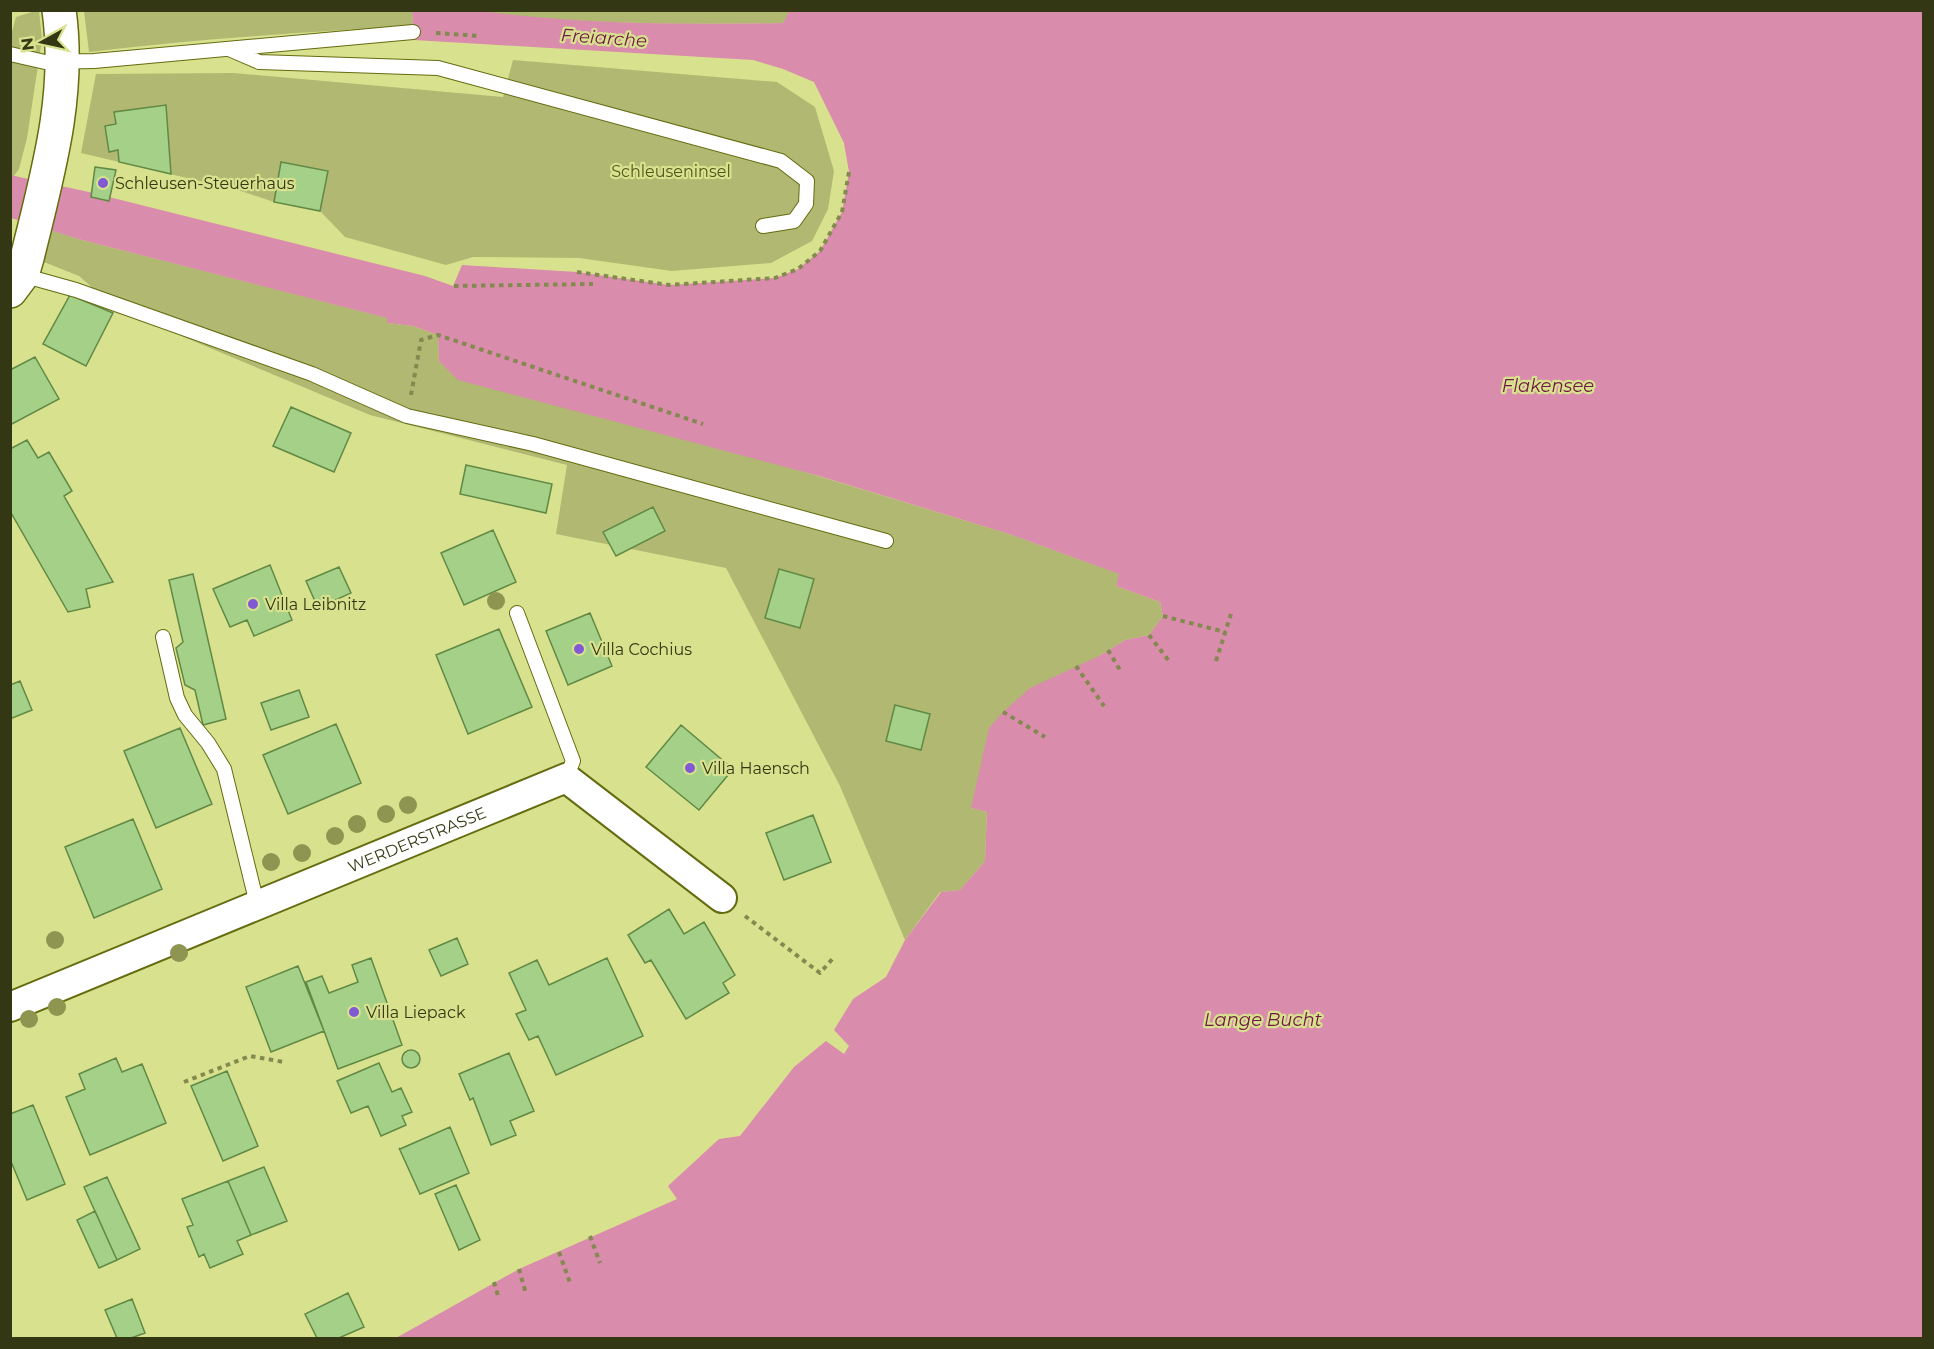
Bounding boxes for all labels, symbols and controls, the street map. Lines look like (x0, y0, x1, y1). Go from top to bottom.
north arrow (12, 12, 72, 72)
water label: Freiarche (560, 24, 648, 52)
text: N (17, 36, 38, 52)
park label: Schleuseninsel (611, 162, 731, 181)
place label: Schleusen-Steuerhaus (115, 174, 295, 193)
marker: Schleusen-Steuerhaus (96, 176, 110, 190)
water label: Flakensee (1502, 375, 1594, 397)
place label: Villa Leibnitz (265, 595, 366, 614)
marker: Villa Leibnitz (246, 597, 260, 611)
place label: Villa Cochius (591, 640, 692, 659)
marker: Villa Cochius (572, 642, 586, 656)
place label: Villa Haensch (702, 759, 810, 778)
marker: Villa Haensch (683, 761, 697, 775)
street label: WERDERSTRASSE (345, 803, 489, 877)
place label: Villa Liepack (366, 1003, 466, 1022)
marker: Villa Liepack (347, 1005, 361, 1019)
water label: Lange Bucht (1204, 1009, 1323, 1031)

